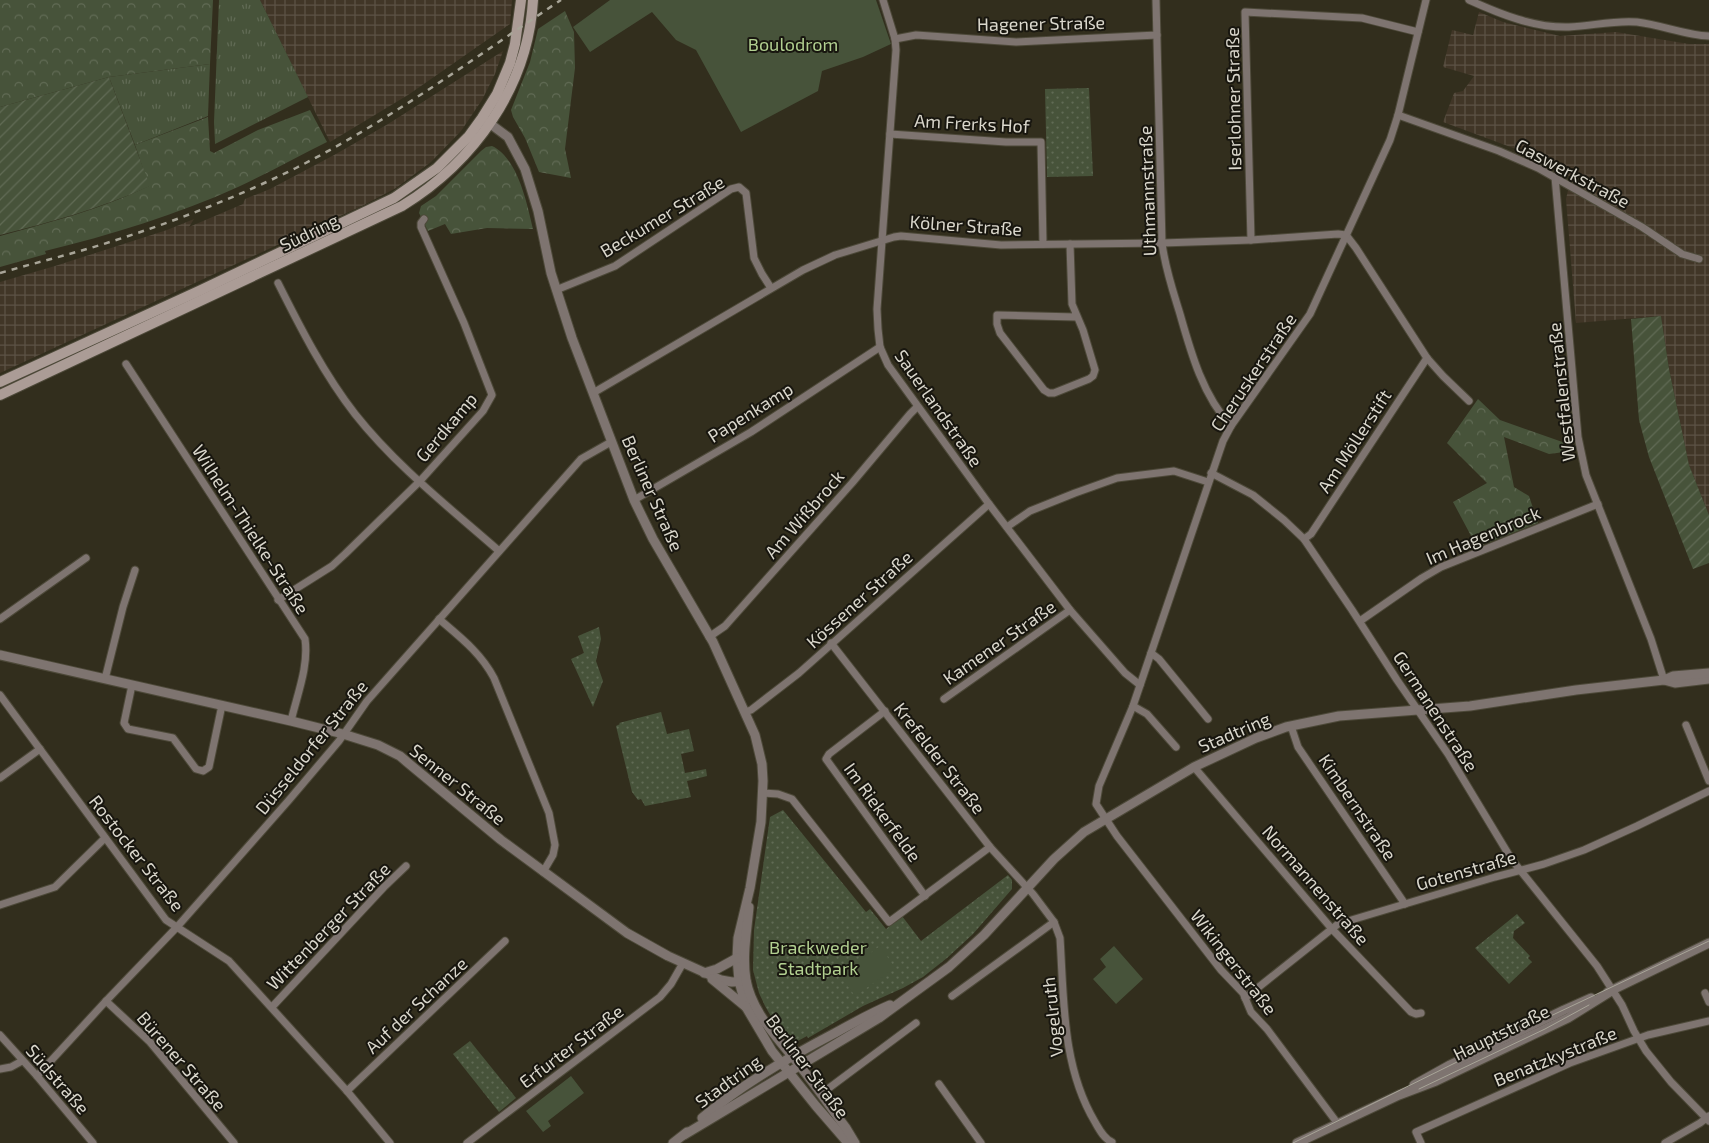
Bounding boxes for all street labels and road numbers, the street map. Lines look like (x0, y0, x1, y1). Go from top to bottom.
street label: Hagener Straße (977, 11, 1105, 35)
street label: Iserlohner Straße (1221, 27, 1245, 171)
street label: Am Frerks Hof (914, 109, 1031, 137)
street label: Uthmannstraße (1134, 125, 1160, 257)
street label: Gaswerkstraße (1512, 134, 1634, 212)
street label: Beckumer Straße (596, 170, 728, 262)
street label: Südring (276, 208, 342, 256)
street label: Kölner Straße (909, 210, 1023, 240)
street label: Cheruskerstraße (1205, 309, 1301, 435)
street label: Westfalenstraße (1543, 321, 1579, 463)
street label: Sauerlandstraße (890, 345, 988, 471)
street label: Papenkamp (703, 377, 797, 447)
street label: Am Möllerstift (1312, 385, 1396, 497)
street label: Gerdkamp (411, 388, 481, 466)
street label: Berliner Straße (618, 432, 688, 554)
street label: Wilhelm-Thielke-Straße (188, 440, 314, 618)
street label: Am Wißbrock (760, 465, 848, 563)
street label: Im Hagenbrock (1423, 501, 1543, 569)
street label: Kössener Straße (801, 546, 917, 652)
street label: Kamener Straße (938, 595, 1060, 689)
street label: Germanenstraße (1389, 647, 1483, 775)
street label: Düsseldorfer Straße (250, 675, 372, 819)
street label: Krefelder Straße (890, 698, 990, 818)
street label: Stadtring (1195, 707, 1273, 757)
street label: Senner Straße (406, 739, 510, 829)
street label: Kimbernstraße (1314, 750, 1402, 864)
street label: Im Riekerfelde (840, 758, 926, 866)
street label: Rostocker Straße (85, 790, 189, 916)
street label: Normannenstraße (1258, 821, 1374, 949)
street label: Gotenstraße (1413, 845, 1519, 895)
street label: Wittenberger Straße (261, 858, 395, 994)
street label: Wikingerstraße (1186, 905, 1282, 1019)
street label: Auf der Schanze (360, 952, 472, 1058)
street label: Vogelruth (1037, 976, 1067, 1058)
street label: Hauptstraße (1449, 999, 1553, 1065)
street label: Erfurter Straße (515, 1000, 627, 1092)
street label: Bürener Straße (133, 1007, 231, 1115)
street label: Berliner Straße (762, 1010, 854, 1122)
street label: Benatzkystraße (1490, 1021, 1620, 1091)
street label: Südstraße (22, 1039, 94, 1119)
street label: Stadtring (691, 1050, 765, 1112)

